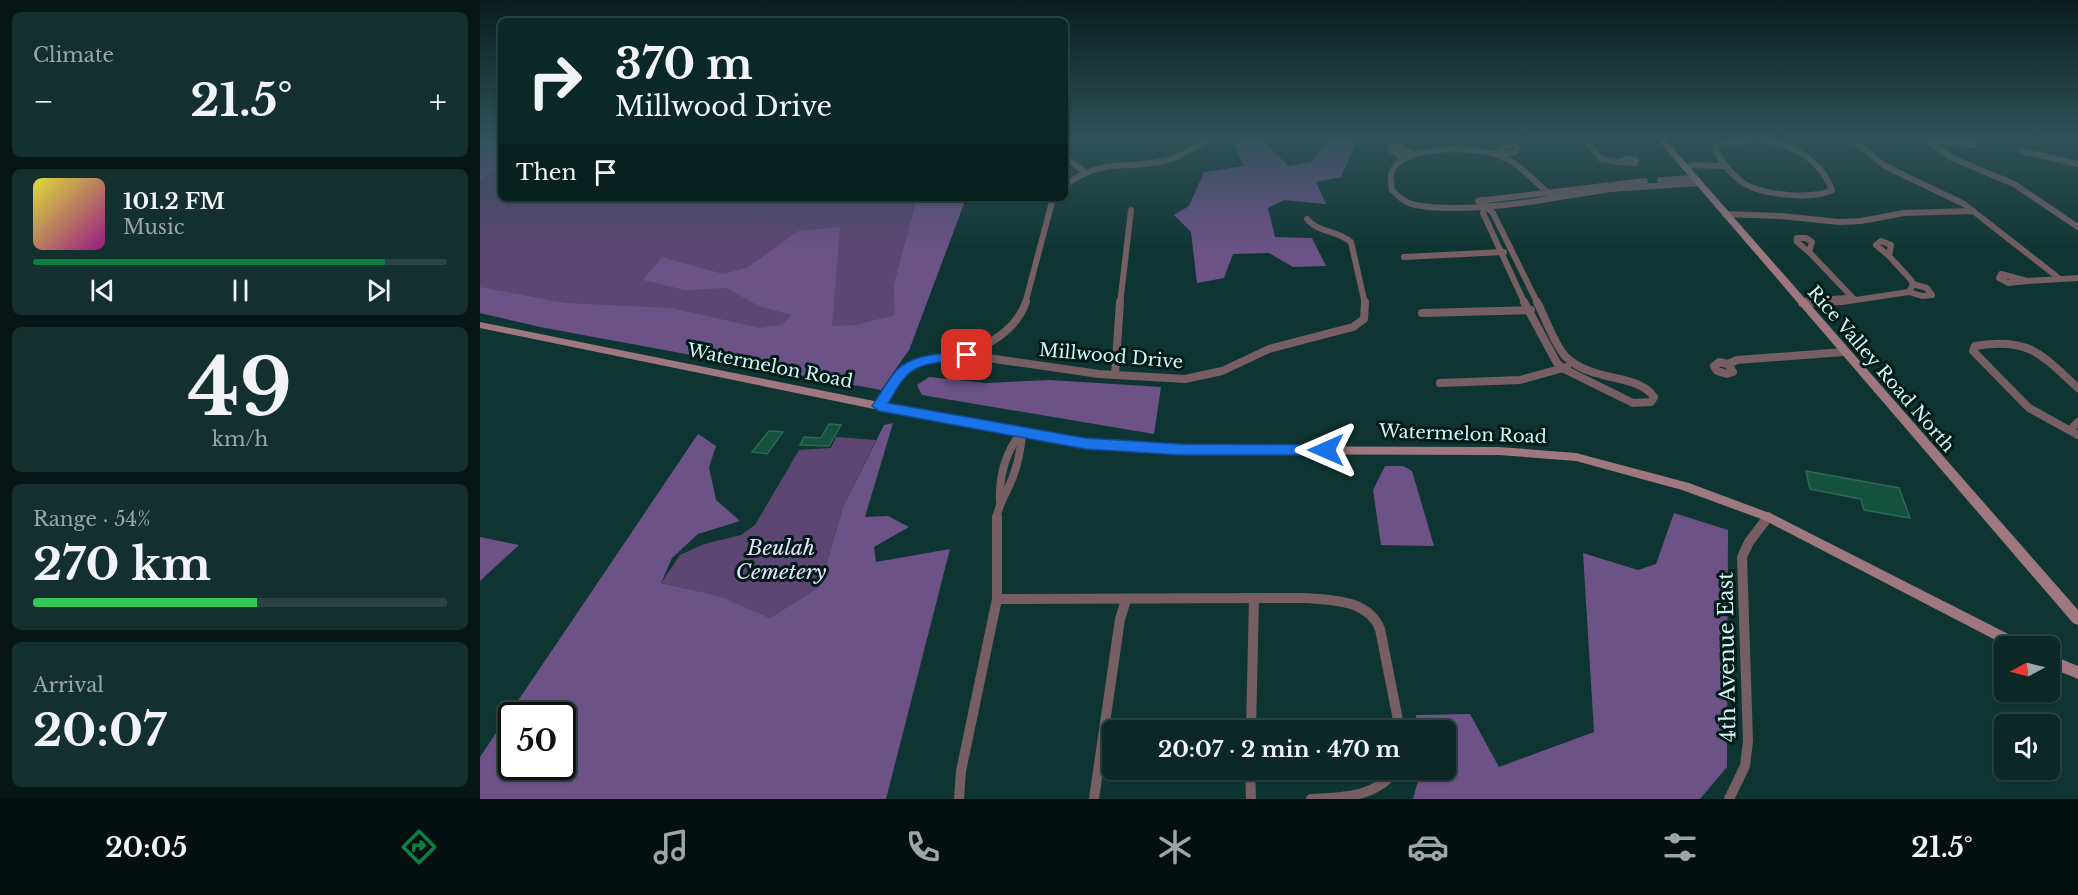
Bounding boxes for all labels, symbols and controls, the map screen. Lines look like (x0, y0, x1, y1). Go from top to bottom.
text: 370 m (615, 38, 753, 90)
icon: right (516, 42, 594, 120)
text: Climate (33, 43, 114, 67)
text: 21.5° (190, 72, 293, 128)
text: − (33, 81, 54, 122)
text: + (429, 81, 447, 122)
text: Millwood Drive (615, 90, 832, 123)
icon: arrive (589, 156, 622, 189)
text: Then (516, 159, 577, 186)
text: 101.2 FM (123, 188, 225, 215)
text: Music (123, 215, 184, 239)
icon: previous (86, 274, 119, 307)
icon: pause (224, 274, 257, 307)
icon: next (362, 274, 395, 307)
street label: Rice Valley Road North (1803, 281, 1959, 457)
pin (941, 329, 992, 380)
icon: arrive (950, 338, 983, 371)
text: 49 (188, 339, 292, 436)
street label: Watermelon Road (684, 339, 855, 393)
street label: Millwood Drive (1038, 339, 1184, 373)
position arrow (1294, 418, 1358, 482)
street label: Watermelon Road (1378, 420, 1547, 448)
text: km/h (212, 427, 268, 451)
text: Range · 54% (33, 507, 151, 531)
park label: Beulah Cemetery (736, 535, 826, 585)
text: 270 km (33, 536, 211, 592)
street label: 4th Avenue East (1713, 572, 1741, 742)
north arrow (1994, 636, 2060, 702)
map controls (1994, 636, 2060, 780)
text: Arrival (33, 673, 104, 697)
text: 20:07 (33, 702, 166, 758)
speed limit sign: 50 (498, 702, 576, 780)
button: sound (1994, 714, 2060, 780)
text: 20:07 · 2 min · 470 m (1158, 736, 1400, 763)
icon: directions (398, 826, 440, 868)
icon: music (650, 826, 692, 868)
icon: phone (902, 826, 944, 868)
icon: climate (1154, 826, 1196, 868)
icon: car (1407, 826, 1449, 868)
icon: filters (1659, 826, 1701, 868)
text: 20:05 (105, 831, 187, 864)
text: 21.5° (1911, 831, 1973, 864)

